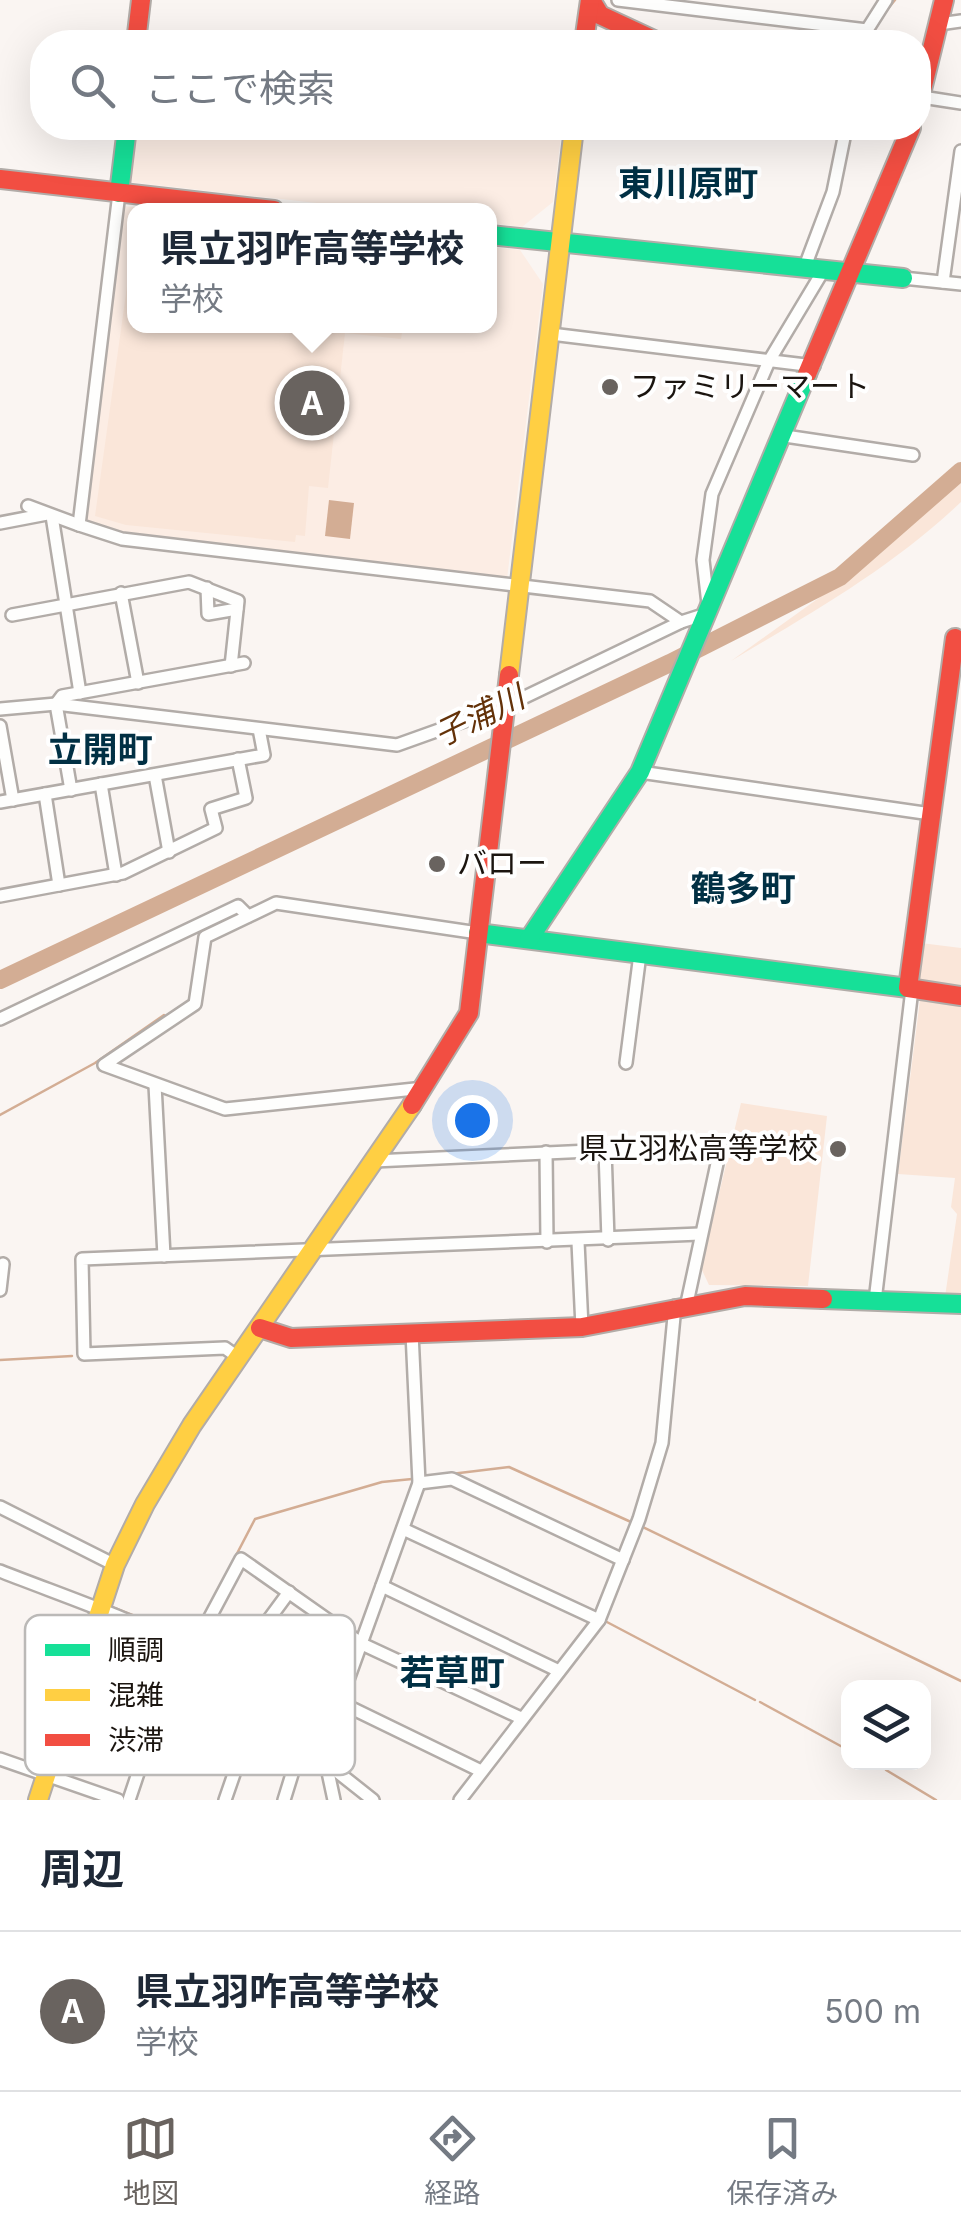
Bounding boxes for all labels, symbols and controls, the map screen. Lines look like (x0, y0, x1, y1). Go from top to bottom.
search box (30, 30, 931, 140)
icon: search (65, 58, 120, 113)
text: ここで検索 (145, 65, 335, 111)
district label: 東川原町 (618, 162, 758, 204)
popup (127, 203, 497, 333)
text: 県立羽咋高等学校 (160, 225, 464, 271)
text: 学校 (160, 279, 224, 318)
pin: A (280, 366, 344, 440)
place label: ファミリーマート (630, 368, 870, 404)
marker: ファミリーマート (599, 376, 621, 398)
water label: 子浦川 (427, 676, 533, 754)
district label: 立開町 (47, 728, 153, 770)
place label: バロー (457, 845, 547, 881)
marker: バロー (426, 853, 448, 875)
district label: 鶴多町 (690, 867, 796, 909)
your location (447, 1095, 498, 1146)
place label: 県立羽松高等学校 (578, 1130, 818, 1166)
marker: 県立羽松高等学校 (827, 1138, 849, 1160)
legend (25, 1615, 355, 1775)
text: 順調 (108, 1633, 164, 1667)
district label: 若草町 (399, 1651, 505, 1693)
text: 混雑 (108, 1678, 164, 1712)
map controls (841, 1680, 931, 1770)
button: layers (841, 1680, 931, 1770)
text: 渋滞 (108, 1723, 164, 1757)
text: 周辺 (40, 1843, 124, 1894)
text: 県立羽咋高等学校 (135, 1968, 439, 2014)
text: A (61, 1992, 84, 2031)
text: 500 m (824, 1992, 921, 2031)
text: 学校 (135, 2022, 199, 2061)
tab: 地図 (123, 2111, 179, 2211)
tab: 経路 (424, 2111, 480, 2211)
tab: 保存済み (726, 2111, 838, 2211)

